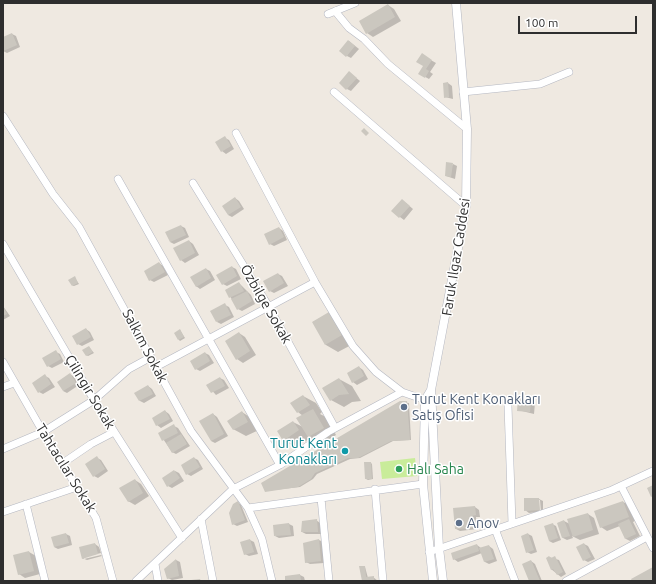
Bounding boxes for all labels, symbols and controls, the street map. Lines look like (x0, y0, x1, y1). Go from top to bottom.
scale bar (520, 8, 639, 34)
text: 100 m (525, 16, 558, 29)
street label: Faruk Ilgaz Caddesi (438, 197, 474, 317)
street label: Özbilge Sokak (237, 262, 295, 346)
street label: Salkım Sokak (119, 306, 171, 386)
street label: Çilingir Sokak (61, 352, 119, 432)
place label: Turut Kent Konakları Satış Ofisi (412, 391, 541, 424)
marker: Turut Kent Konakları Satış Ofisi (399, 402, 409, 412)
street label: Tahtacılar Sokak (32, 421, 100, 515)
place label: Turut Kent Konakları (270, 435, 337, 468)
marker: Turut Kent Konakları (340, 446, 350, 456)
place label: Halı Saha (407, 461, 464, 477)
marker: Halı Saha (394, 464, 404, 474)
place label: Anov (467, 515, 499, 531)
marker: Anov (454, 518, 464, 528)

